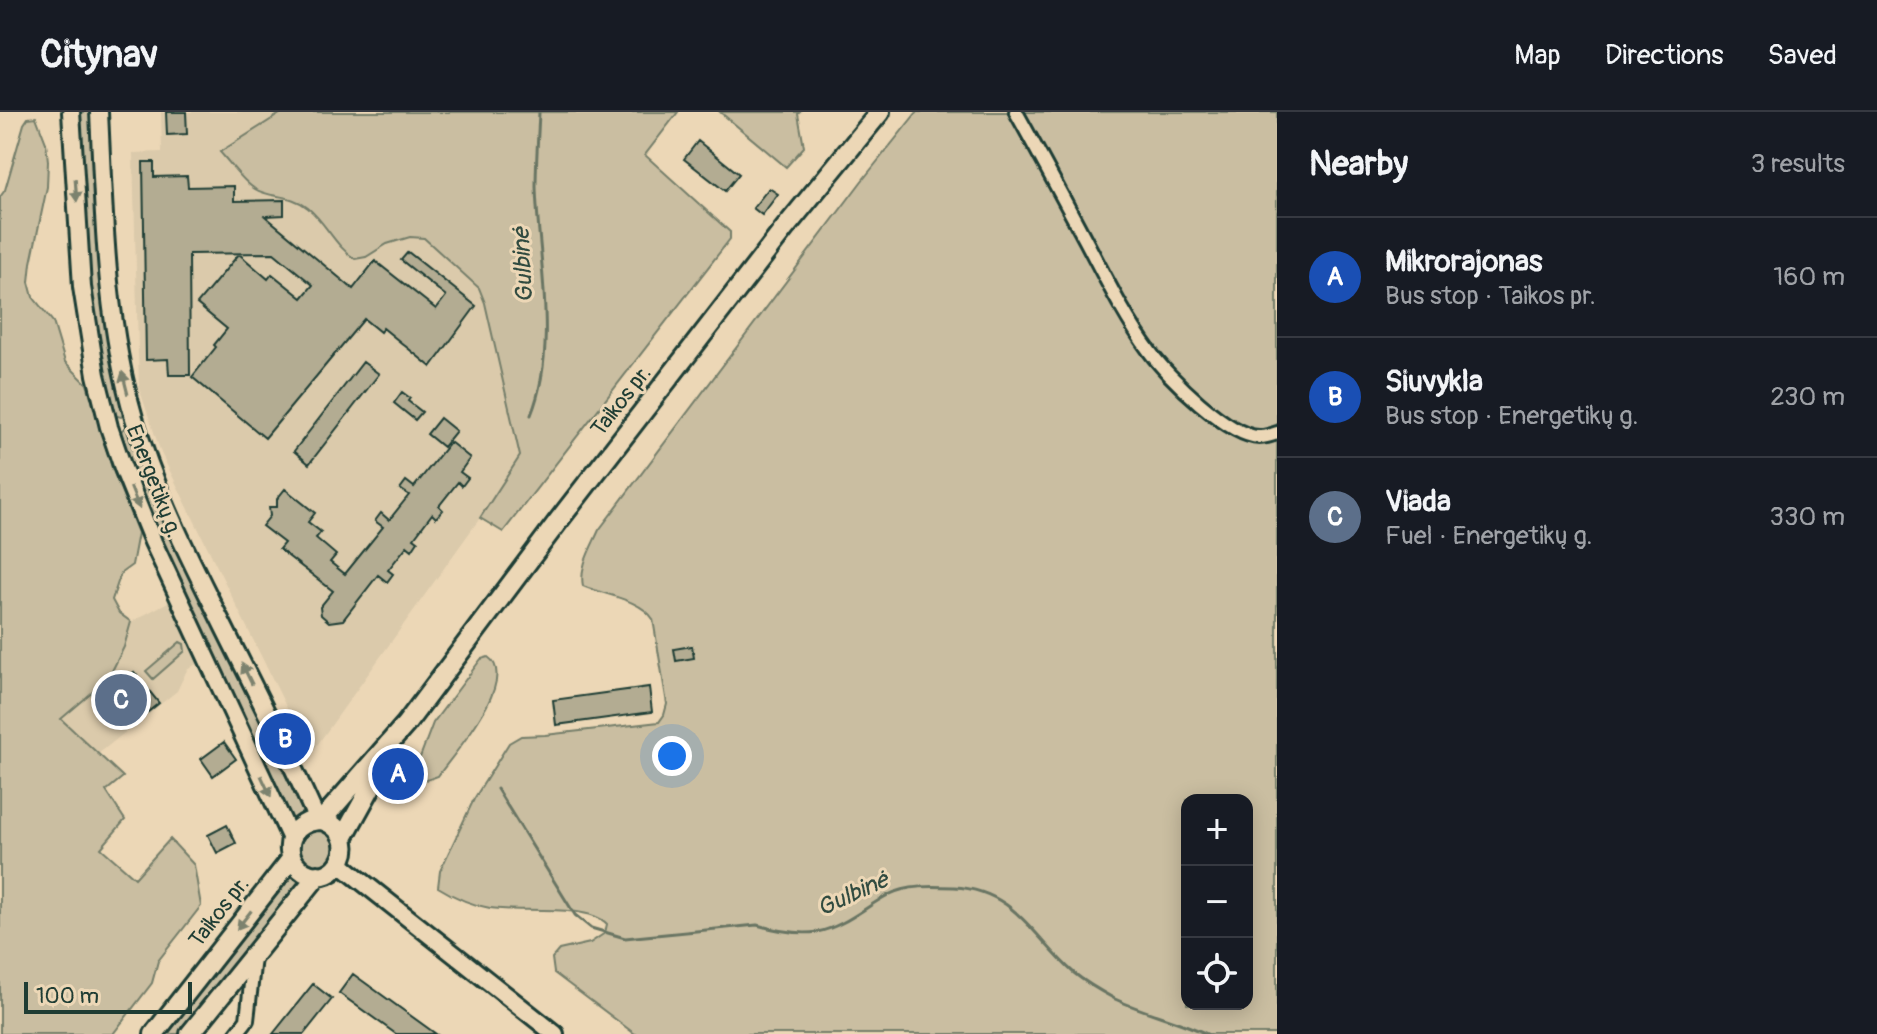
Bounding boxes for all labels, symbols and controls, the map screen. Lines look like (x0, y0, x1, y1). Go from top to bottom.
text: Citynav (40, 31, 158, 79)
text: Map (1514, 38, 1561, 73)
text: Directions (1605, 38, 1724, 73)
text: Saved (1768, 38, 1837, 73)
text: Nearby (1309, 143, 1408, 186)
text: 3 results (1751, 148, 1845, 180)
one-way arrow (70, 178, 83, 203)
water label: Gulbinė (506, 225, 539, 304)
text: Mikrorajonas (1385, 243, 1542, 280)
text: A (1327, 261, 1343, 293)
text: 160 m (1773, 261, 1845, 293)
text: Bus stop · Taikos pr. (1385, 280, 1596, 312)
street label: Taikos pr. (585, 360, 657, 442)
text: Siuvykla (1385, 363, 1483, 400)
one-way arrow (118, 371, 131, 396)
text: B (1328, 381, 1342, 413)
text: 230 m (1770, 381, 1845, 413)
text: Bus stop · Energetikų g. (1385, 400, 1638, 432)
street label: Energetikų g. (120, 421, 188, 541)
text: Viada (1385, 483, 1451, 520)
one-way arrow (128, 486, 141, 510)
text: C (1327, 501, 1343, 533)
text: 330 m (1769, 501, 1845, 533)
text: Fuel · Energetikų g. (1385, 520, 1592, 552)
one-way arrow (240, 663, 254, 686)
pin: C (95, 670, 147, 730)
pin: B (259, 709, 311, 769)
your location (652, 736, 692, 776)
pin: A (372, 744, 424, 804)
one-way arrow (259, 774, 273, 798)
map controls (1181, 794, 1253, 1010)
button: + (1181, 794, 1253, 866)
water label: Gulbinė (812, 864, 895, 923)
button: − (1181, 866, 1253, 938)
street label: Taikos pr. (183, 871, 255, 953)
one-way arrow (236, 910, 252, 930)
button: locate (1181, 938, 1253, 1010)
scale bar (24, 978, 192, 1014)
text: 100 m (36, 982, 99, 1010)

